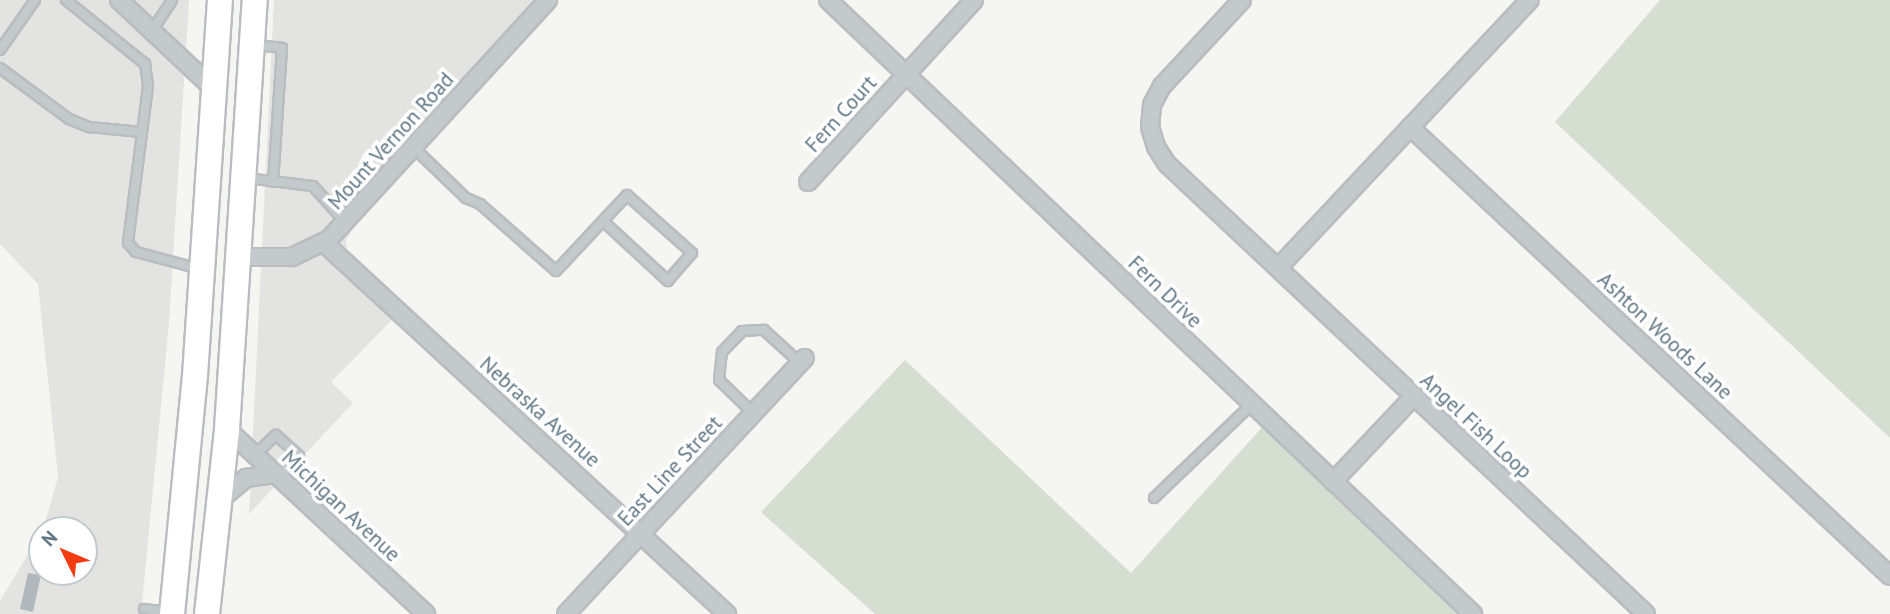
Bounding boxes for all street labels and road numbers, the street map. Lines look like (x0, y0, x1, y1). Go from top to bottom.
street label: Mount Vernon Road (323, 67, 459, 215)
street label: Fern Court (800, 70, 882, 158)
street label: Fern Drive (1123, 251, 1207, 333)
street label: Ashton Woods Lane (1592, 267, 1738, 405)
street label: Nebraska Avenue (474, 351, 606, 473)
street label: Angel Fish Loop (1415, 368, 1537, 484)
street label: East Line Street (613, 411, 727, 531)
street label: Michigan Avenue (276, 445, 406, 567)

